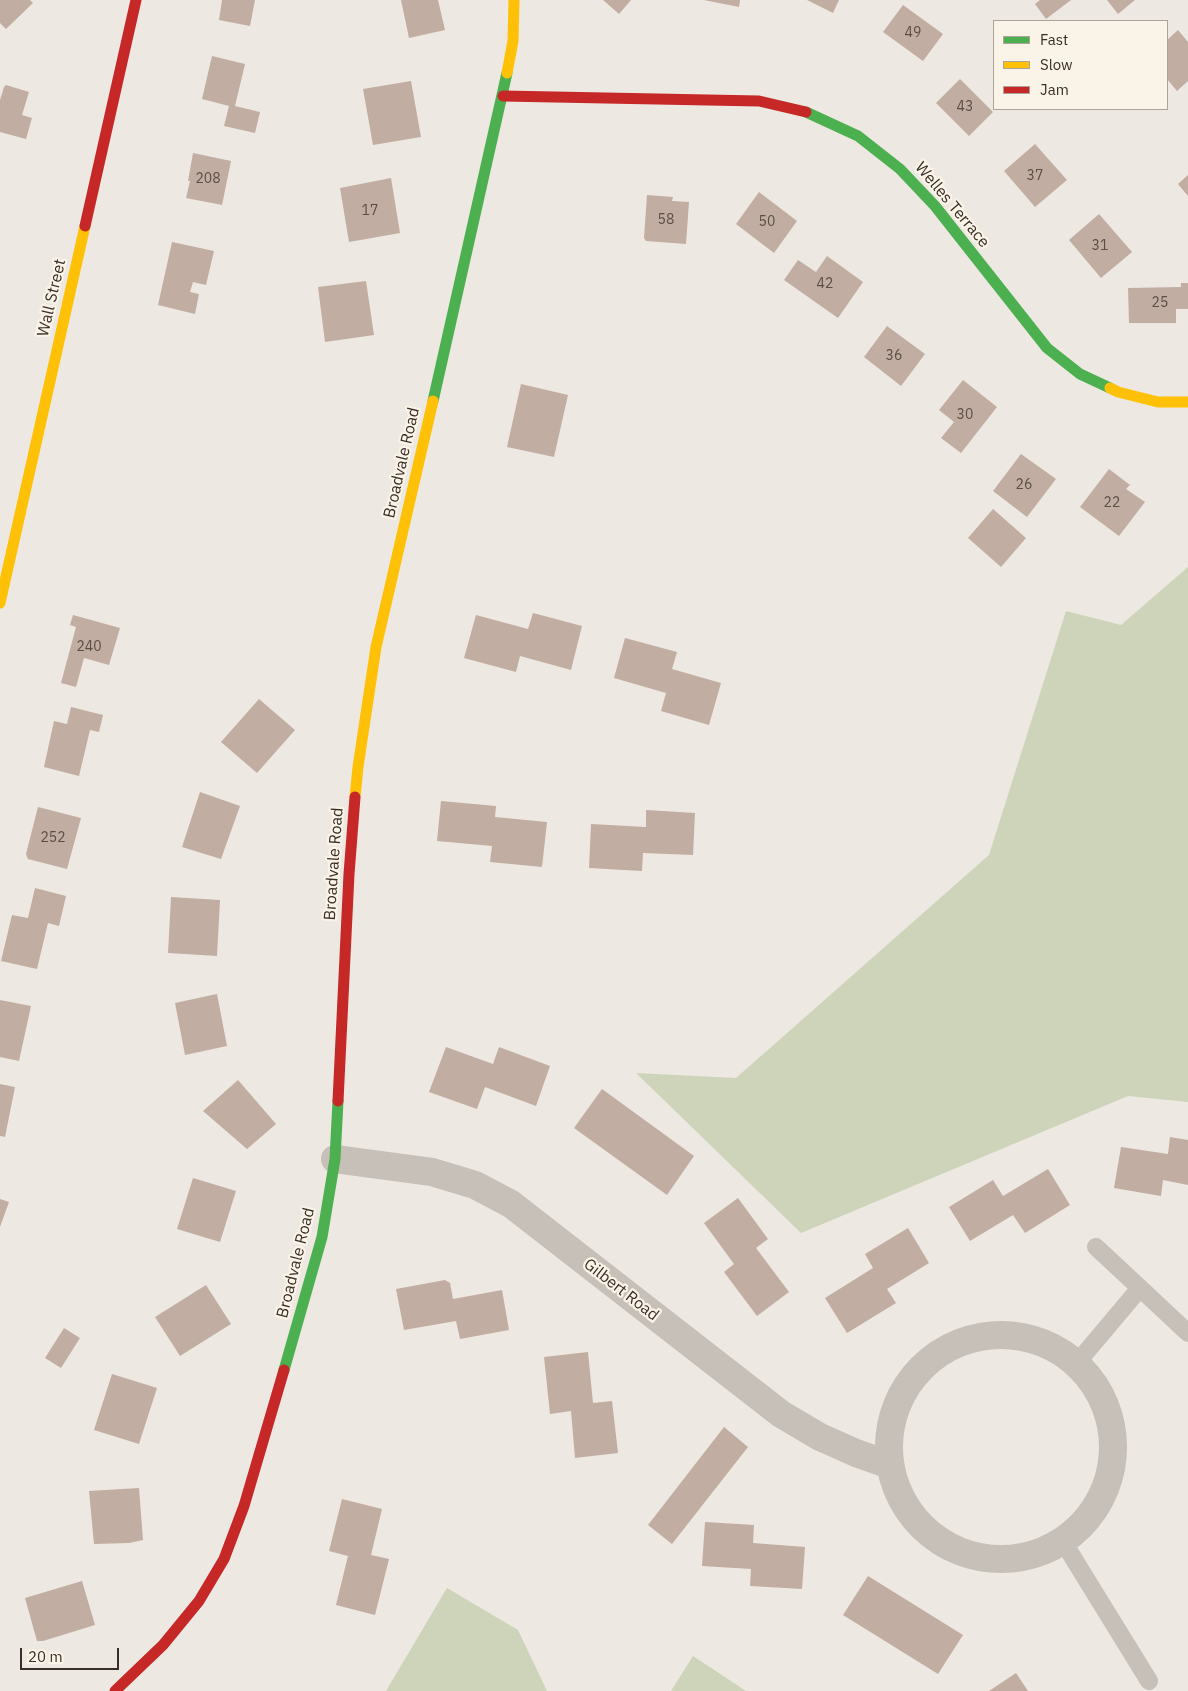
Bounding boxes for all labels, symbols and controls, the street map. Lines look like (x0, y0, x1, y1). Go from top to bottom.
legend (993, 20, 1168, 110)
house number: 49 (905, 25, 921, 41)
text: Fast (1040, 30, 1068, 49)
text: Slow (1040, 55, 1073, 74)
text: Jam (1040, 80, 1069, 99)
house number: 43 (957, 99, 973, 115)
street label: Welles Terrace (911, 158, 993, 252)
house number: 37 (1027, 168, 1043, 184)
house number: 208 (195, 171, 221, 187)
house number: 17 (362, 203, 378, 219)
house number: 58 (658, 212, 674, 228)
house number: 50 (759, 214, 775, 230)
house number: 31 (1092, 238, 1108, 254)
street label: Wall Street (34, 257, 70, 339)
house number: 42 (817, 276, 833, 292)
house number: 25 (1152, 295, 1168, 311)
house number: 36 (886, 348, 902, 364)
street label: Broadvale Road (380, 406, 424, 520)
house number: 30 (957, 407, 973, 423)
house number: 26 (1016, 477, 1032, 493)
house number: 22 (1104, 495, 1120, 511)
house number: 240 (76, 639, 102, 655)
street label: Broadvale Road (320, 807, 348, 921)
house number: 252 (40, 830, 66, 846)
street label: Broadvale Road (273, 1206, 319, 1320)
street label: Gilbert Road (580, 1255, 662, 1325)
scale bar (22, 1638, 121, 1670)
text: 20 m (28, 1647, 63, 1666)

